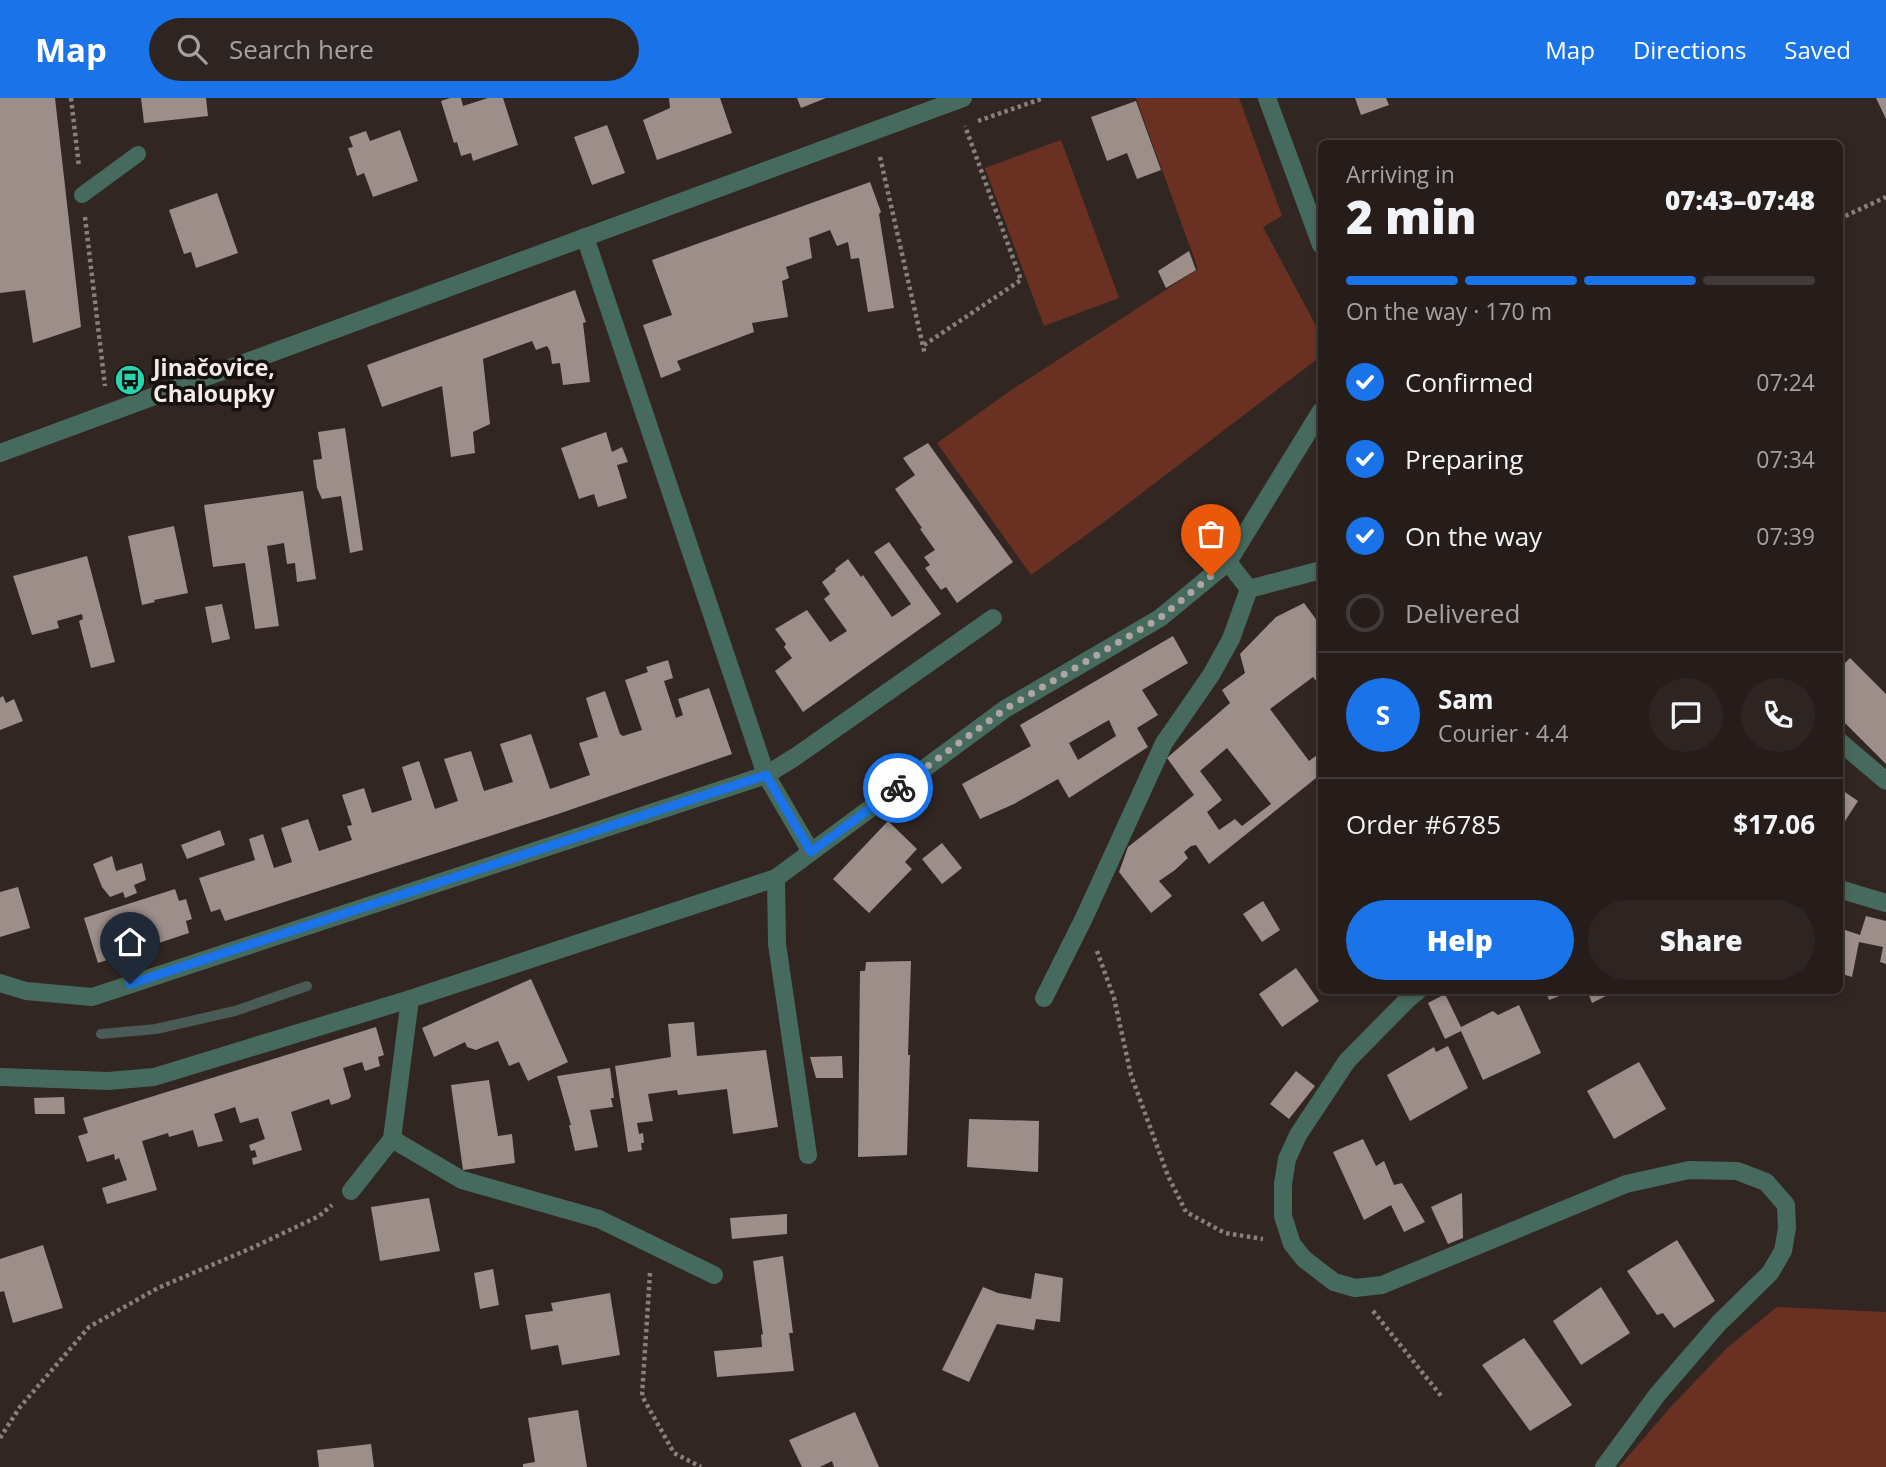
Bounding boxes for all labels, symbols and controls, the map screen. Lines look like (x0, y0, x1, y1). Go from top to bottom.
search box (149, 18, 639, 81)
text: Map (35, 27, 107, 72)
icon: search (173, 30, 211, 68)
text: Search here (229, 31, 374, 67)
text: Map (1545, 33, 1595, 66)
text: Directions (1633, 33, 1746, 66)
text: Saved (1784, 33, 1851, 66)
text: Arriving in (1346, 158, 1455, 190)
text: 07:43–07:48 (1665, 182, 1815, 218)
text: 2 min (1346, 185, 1477, 247)
text: On the way · 170 m (1346, 295, 1552, 327)
place label: Jinačovice, Chaloupky (151, 351, 276, 409)
bus stop icon: Jinačovice, Chaloupky (113, 363, 147, 397)
icon: check (1346, 363, 1384, 401)
text: Confirmed (1405, 364, 1533, 400)
text: 07:24 (1756, 366, 1815, 398)
icon: check (1346, 440, 1384, 478)
text: Preparing (1405, 441, 1523, 477)
text: 07:34 (1756, 443, 1815, 475)
pin (1181, 504, 1241, 576)
icon: bag (1192, 515, 1230, 553)
icon: check (1346, 517, 1384, 555)
text: On the way (1405, 518, 1542, 554)
text: 07:39 (1756, 520, 1815, 552)
text: Delivered (1405, 595, 1520, 631)
button: chat (1649, 678, 1723, 752)
button: phone (1741, 678, 1815, 752)
text: Sam (1438, 681, 1494, 717)
text: S (1376, 697, 1390, 733)
text: Courier · 4.4 (1438, 717, 1568, 749)
courier (863, 753, 933, 823)
icon: bike (879, 769, 917, 807)
text: Order #6785 (1346, 806, 1501, 842)
text: $17.06 (1733, 806, 1815, 842)
button: Help (1346, 900, 1574, 980)
button: Share (1588, 900, 1815, 980)
pin (100, 912, 160, 984)
icon: home (111, 923, 149, 961)

